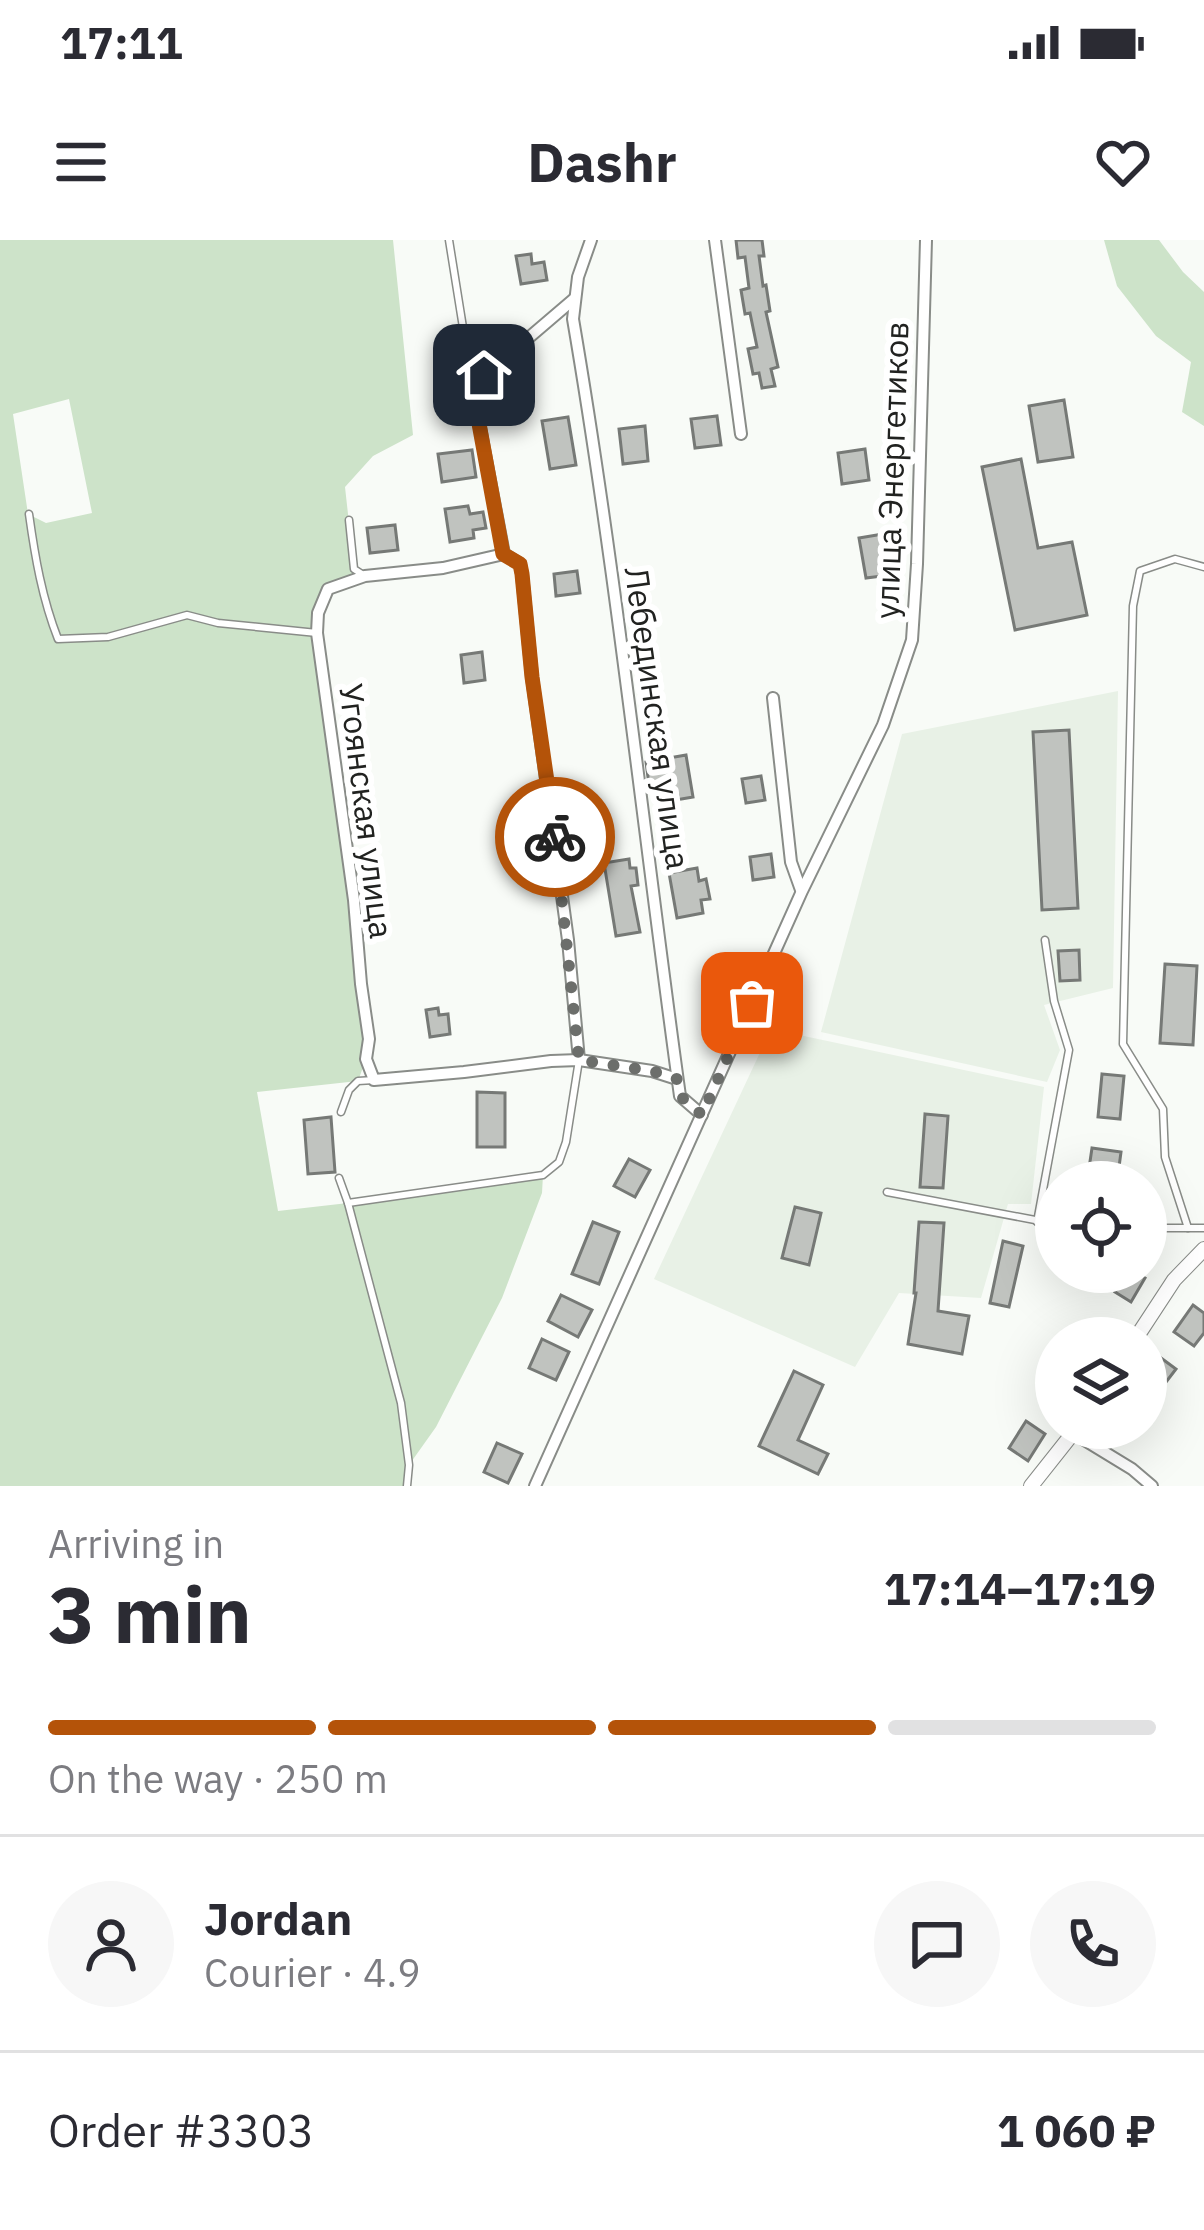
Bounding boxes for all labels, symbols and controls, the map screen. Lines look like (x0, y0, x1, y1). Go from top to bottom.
text: 17:11 (60, 13, 183, 71)
text: Dashr (527, 127, 677, 197)
icon: menu (48, 129, 114, 195)
icon: heart (1090, 129, 1156, 195)
street label: улица Энергетиков (864, 321, 918, 619)
pin (433, 324, 535, 426)
icon: home (451, 342, 517, 408)
street label: Лебединская улица (615, 564, 701, 872)
street label: Угоянская улица (330, 681, 404, 941)
courier (495, 777, 615, 897)
icon: bike (522, 804, 588, 870)
pin (701, 952, 803, 1054)
icon: bag (719, 970, 785, 1036)
map controls (1035, 1161, 1167, 1449)
button: locate (1035, 1161, 1167, 1293)
button: layers (1035, 1317, 1167, 1449)
text: Arriving in (48, 1518, 224, 1569)
text: 17:14–17:19 (884, 1559, 1156, 1617)
text: 3 min (48, 1563, 252, 1664)
text: On the way · 250 m (48, 1753, 388, 1804)
button: person (48, 1881, 174, 2007)
button: chat (874, 1881, 1000, 2007)
button: phone (1030, 1881, 1156, 2007)
text: Jordan (204, 1889, 352, 1947)
text: Courier · 4.9 (204, 1947, 421, 1998)
text: Order #3303 (48, 2101, 314, 2159)
text: 1 060 ₽ (997, 2101, 1156, 2159)

